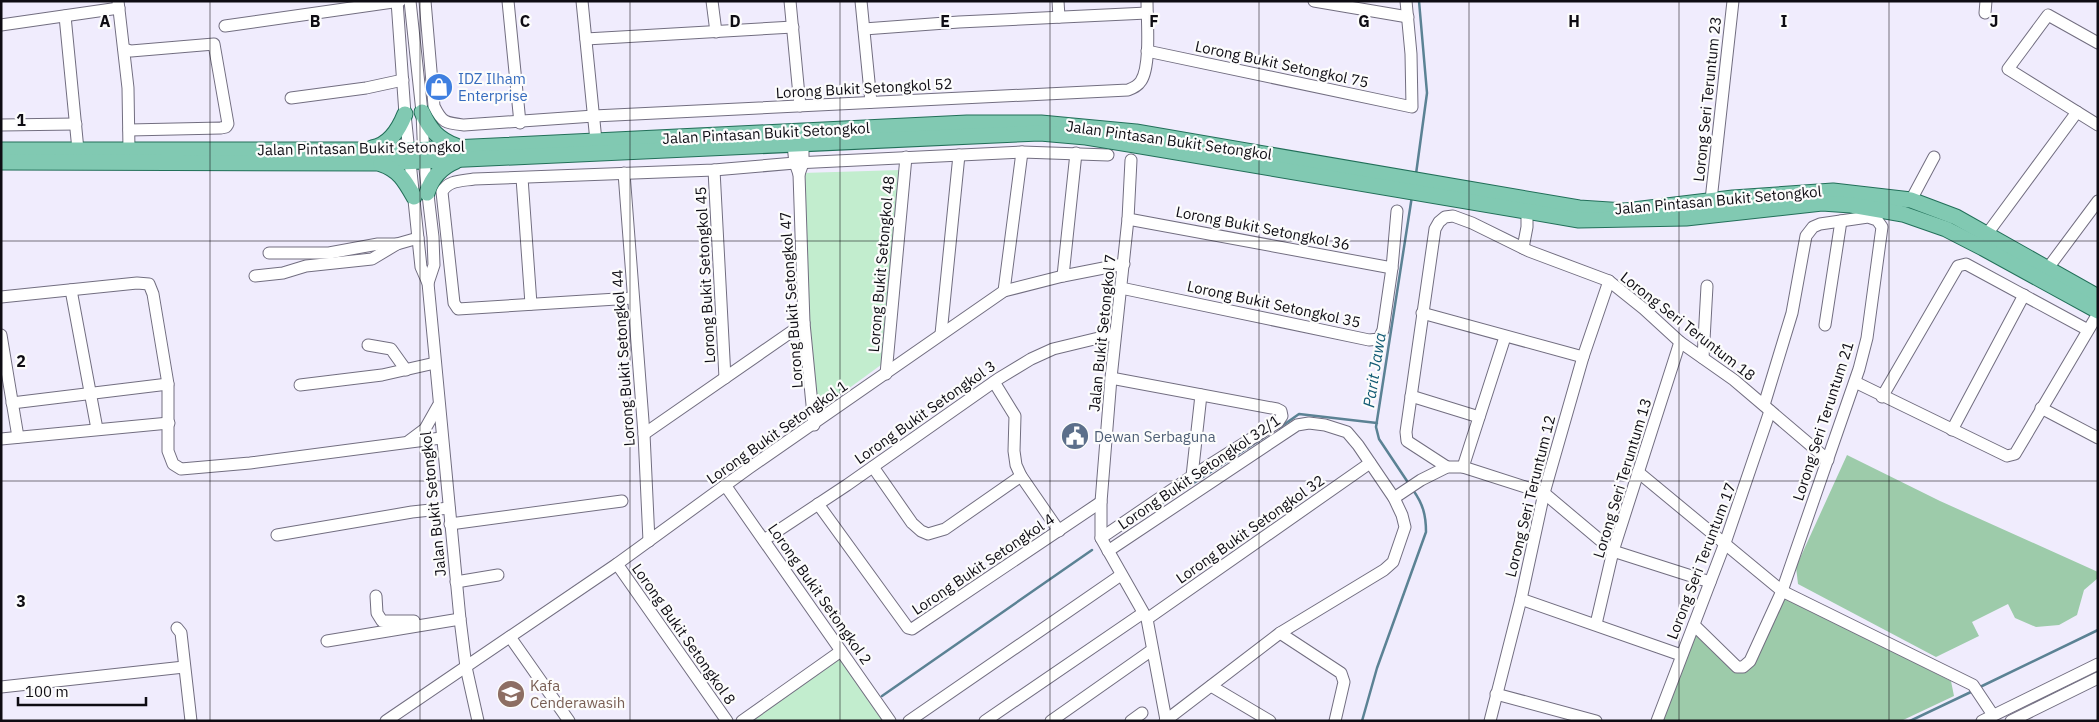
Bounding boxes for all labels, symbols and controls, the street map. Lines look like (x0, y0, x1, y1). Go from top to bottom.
text: A (100, 11, 111, 31)
text: B (310, 11, 321, 31)
text: C (520, 11, 530, 31)
text: D (729, 11, 741, 31)
text: E (940, 11, 950, 31)
text: F (1149, 11, 1159, 31)
text: G (1358, 11, 1370, 31)
text: H (1568, 11, 1580, 31)
text: I (1781, 11, 1788, 31)
text: J (1990, 11, 1998, 31)
street label: Lorong Seri Teruntum 23 (1689, 15, 1725, 183)
street label: Lorong Bukit Setongkol 75 (1193, 36, 1371, 92)
place label: IDZ Ilham Enterprise (458, 69, 528, 105)
shop icon: IDZ Ilham Enterprise (424, 72, 454, 102)
street label: Lorong Bukit Setongkol 52 (775, 74, 953, 102)
text: 1 (16, 110, 26, 130)
street label: Jalan Pintasan Bukit Setongkol (1065, 116, 1273, 164)
street label: Jalan Pintasan Bukit Setongkol (662, 118, 870, 148)
street label: Jalan Pintasan Bukit Setongkol (257, 137, 465, 159)
street label: Lorong Bukit Setongkol 48 (864, 175, 898, 353)
street label: Jalan Pintasan Bukit Setongkol (1614, 181, 1822, 219)
street label: Lorong Bukit Setongkol 45 (691, 186, 719, 364)
street label: Lorong Bukit Setongkol 36 (1174, 202, 1352, 254)
street label: Lorong Bukit Setongkol 47 (775, 211, 807, 389)
street label: Jalan Bukit Setongkol 7 (1084, 253, 1120, 413)
street label: Lorong Seri Teruntum 18 (1617, 267, 1759, 385)
street label: Lorong Bukit Setongkol 44 (607, 269, 639, 447)
street label: Lorong Bukit Setongkol 35 (1185, 276, 1363, 332)
water label: Parit Jawa (1358, 331, 1390, 409)
street label: Lorong Seri Teruntum 21 (1788, 339, 1858, 503)
text: 2 (16, 351, 26, 371)
street label: Lorong Bukit Setongkol 3 (851, 356, 999, 468)
street label: Lorong Bukit Setongkol 1 (703, 376, 851, 488)
street label: Lorong Seri Teruntum 13 (1589, 396, 1655, 560)
street label: Lorong Bukit Setongkol 32/1 (1114, 411, 1284, 533)
street label: Lorong Seri Teruntum 12 (1501, 413, 1559, 579)
public building icon: Dewan Serbaguna (1060, 421, 1090, 451)
place label: Dewan Serbaguna (1094, 427, 1216, 446)
street label: Jalan Bukit Setongkol (416, 431, 450, 577)
street label: Lorong Bukit Setongkol 32 (1172, 471, 1328, 587)
street label: Lorong Seri Teruntum 17 (1662, 480, 1740, 642)
street label: Lorong Bukit Setongkol 4 (908, 509, 1058, 619)
street label: Lorong Bukit Setongkol 2 (764, 520, 876, 668)
street label: Lorong Bukit Setongkol 8 (628, 560, 740, 708)
text: 3 (16, 591, 26, 611)
scale bar (18, 674, 145, 706)
place label: Kafa Cenderawasih (530, 676, 625, 712)
school or university icon: Kafa Cenderawasih (496, 679, 526, 709)
text: 100 m (25, 682, 69, 701)

